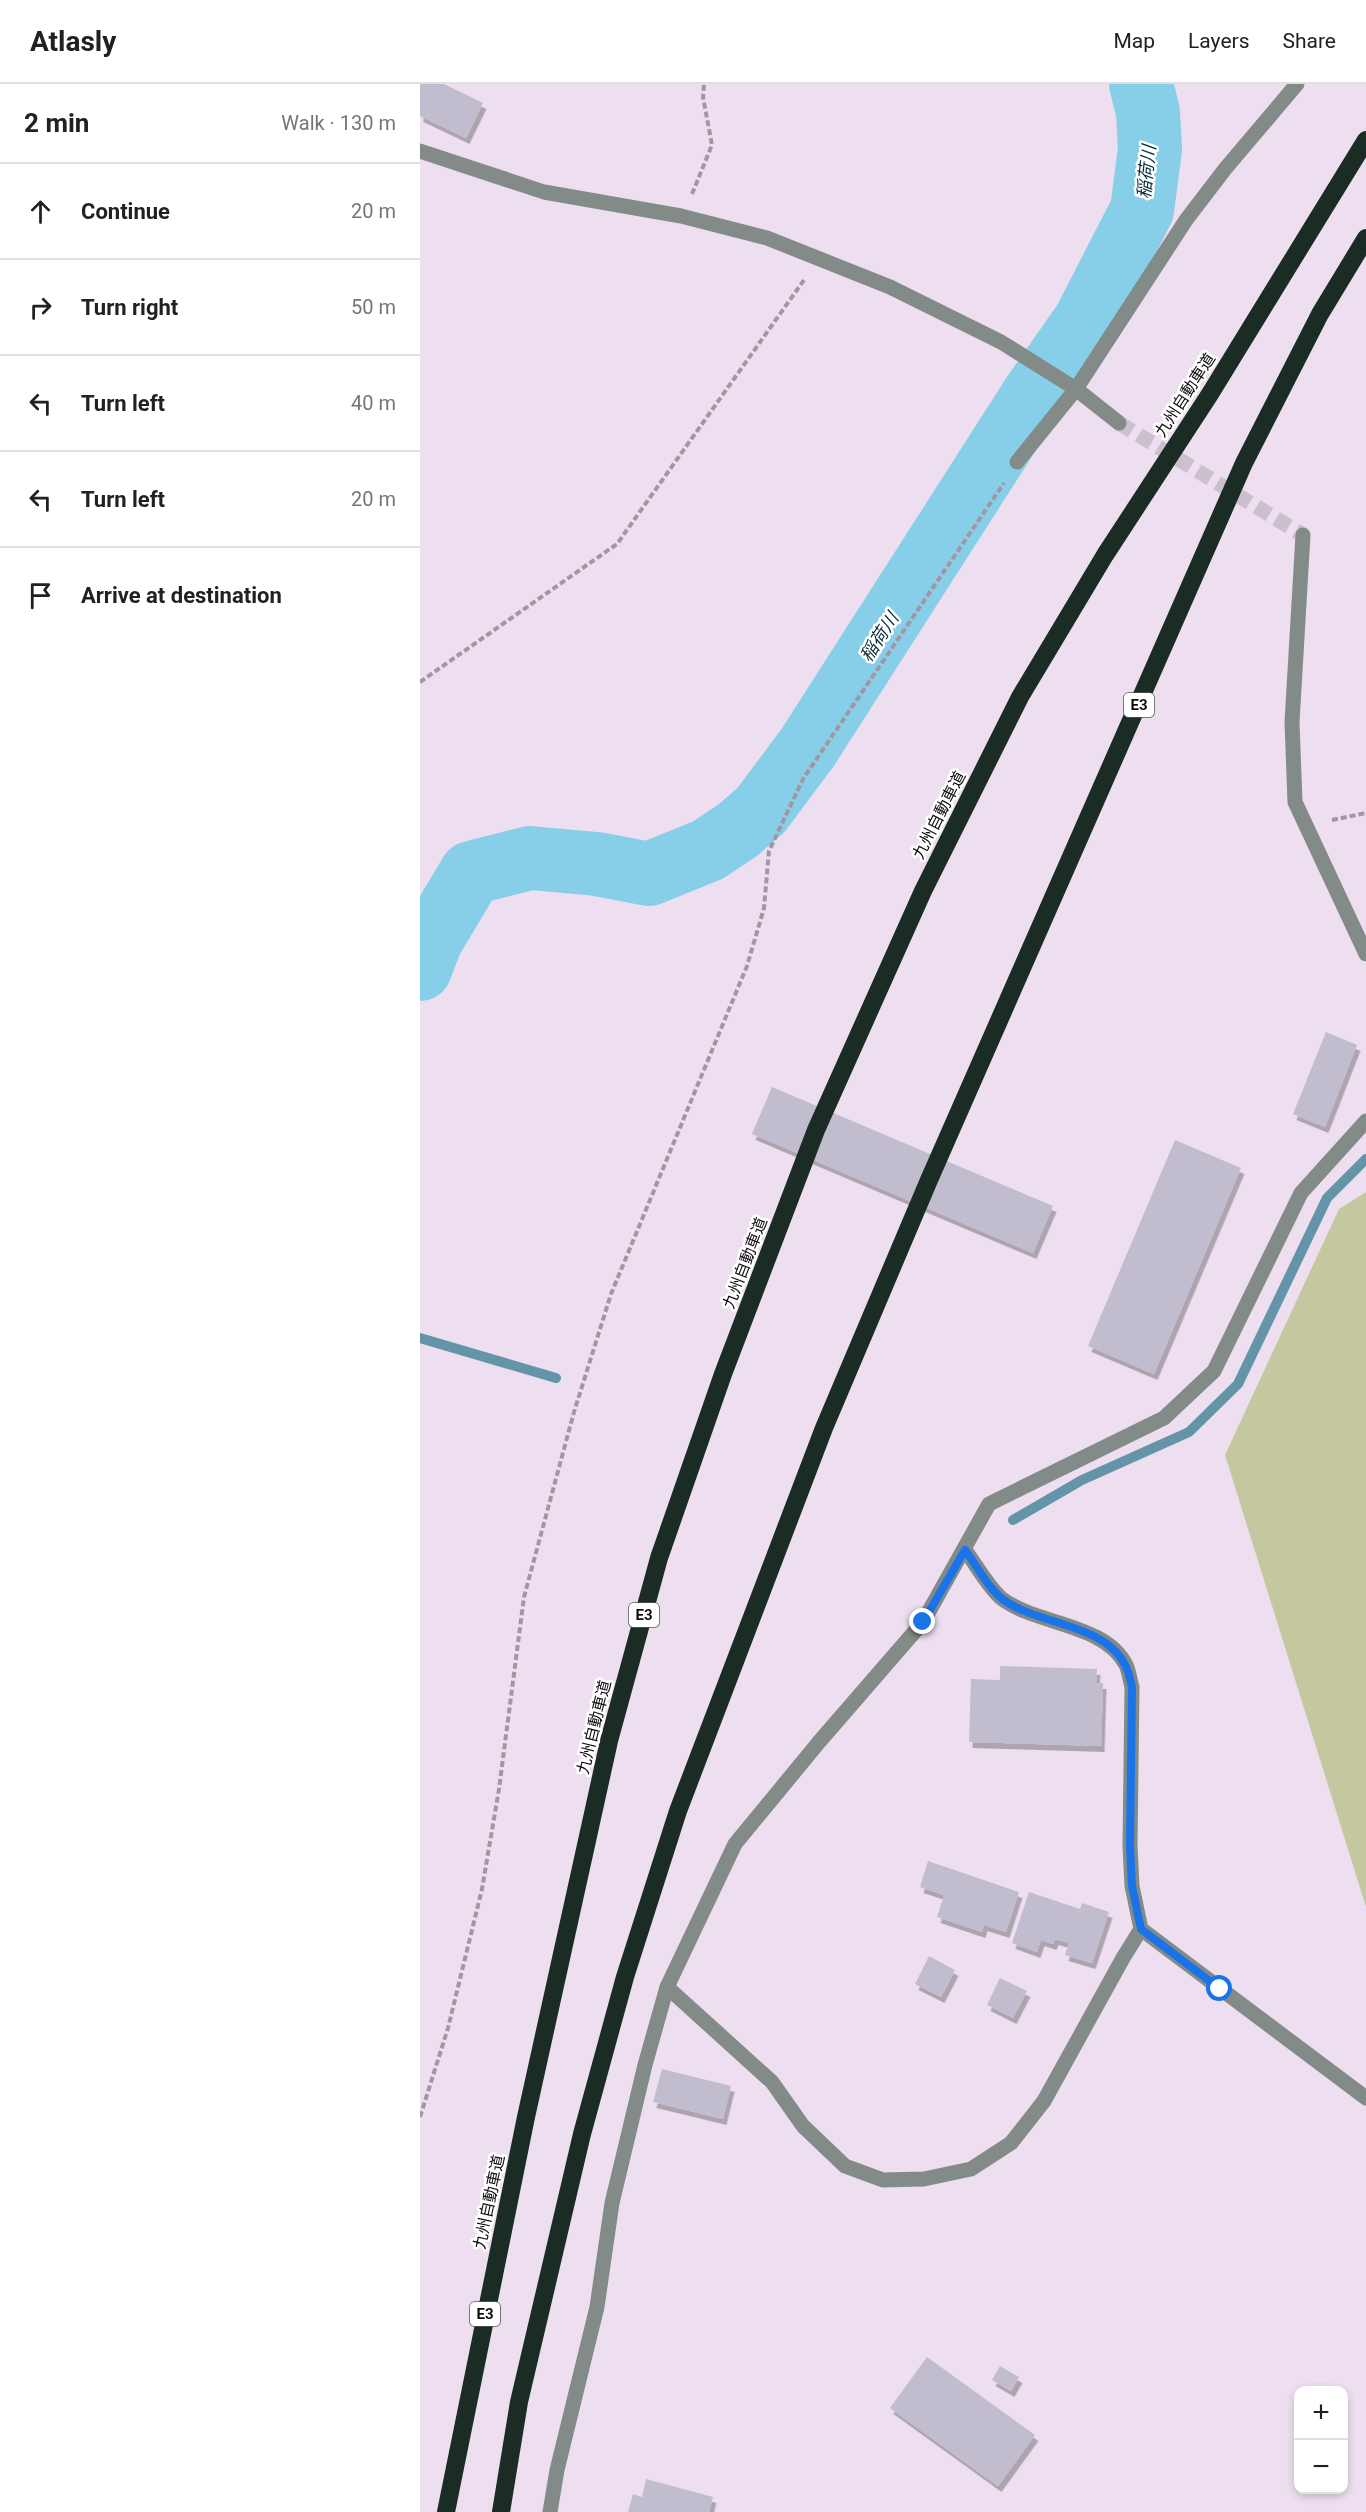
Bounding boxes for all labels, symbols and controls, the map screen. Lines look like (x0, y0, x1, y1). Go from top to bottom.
text: Atlasly (30, 25, 116, 58)
text: Map (1113, 29, 1155, 53)
text: Layers (1188, 29, 1249, 53)
text: Share (1282, 29, 1336, 53)
text: 2 min (24, 108, 89, 138)
text: Walk · 130 m (281, 111, 396, 135)
water label: 稲荷川 (1133, 142, 1159, 200)
icon: ahead (24, 195, 57, 228)
text: Continue (81, 199, 170, 224)
text: 20 m (351, 199, 396, 223)
icon: right (24, 291, 57, 324)
text: Turn right (81, 295, 178, 320)
text: 50 m (351, 295, 396, 319)
street label: 九州自動車道 (1151, 350, 1219, 440)
icon: left (24, 387, 57, 420)
text: Turn left (81, 391, 165, 416)
text: 40 m (351, 391, 396, 415)
icon: left (24, 483, 57, 516)
text: Turn left (81, 487, 165, 512)
text: 20 m (351, 487, 396, 511)
icon: arrive (24, 579, 57, 612)
text: Arrive at destination (81, 583, 282, 608)
water label: 稲荷川 (855, 607, 904, 665)
road number: E3 (1124, 693, 1154, 717)
street label: 九州自動車道 (909, 768, 969, 862)
street label: 九州自動車道 (719, 1215, 771, 1311)
road number: E3 (629, 1603, 659, 1627)
route end (909, 1608, 935, 1634)
street label: 九州自動車道 (573, 1678, 615, 1776)
route start (1206, 1975, 1232, 2001)
street label: 九州自動車道 (470, 2153, 508, 2251)
road number: E3 (470, 2302, 500, 2326)
map controls (1294, 2386, 1348, 2494)
button: + (1294, 2386, 1348, 2440)
button: − (1294, 2440, 1348, 2494)

